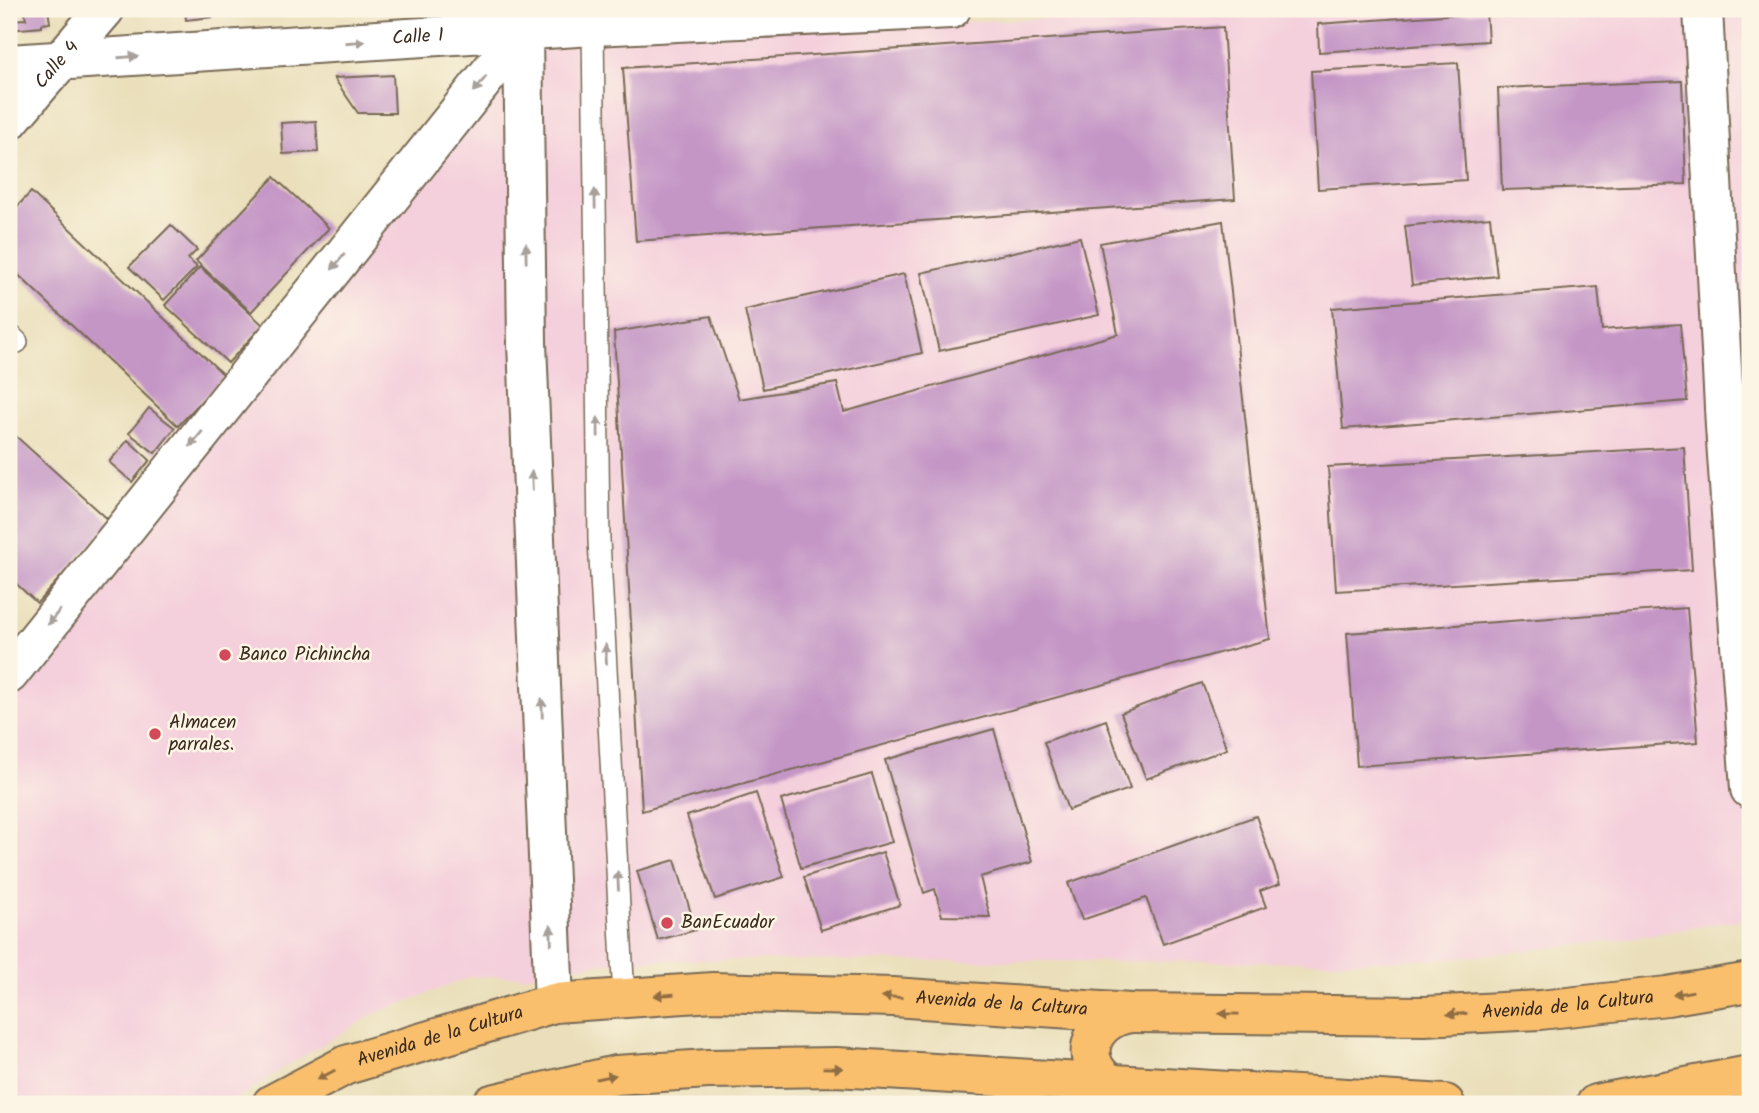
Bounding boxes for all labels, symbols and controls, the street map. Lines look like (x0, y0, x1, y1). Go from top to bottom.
street label: Calle 1 (391, 21, 445, 54)
street label: Calle 4 (27, 34, 87, 96)
one-way arrow (344, 36, 366, 47)
one-way arrow (117, 51, 139, 62)
one-way arrow (473, 75, 488, 92)
one-way arrow (589, 188, 601, 210)
one-way arrow (520, 242, 531, 264)
one-way arrow (331, 253, 346, 270)
one-way arrow (592, 415, 604, 437)
one-way arrow (189, 431, 204, 448)
one-way arrow (527, 469, 538, 491)
one-way arrow (47, 608, 62, 626)
place label: Banco Pichincha (239, 640, 371, 670)
one-way arrow (600, 643, 611, 665)
marker: Banco Pichincha (217, 647, 233, 663)
one-way arrow (536, 697, 547, 719)
place label: Almacen parrales. (168, 708, 236, 760)
marker: Almacen parrales. (147, 726, 163, 742)
one-way arrow (612, 870, 623, 892)
place label: BanEcuador (681, 908, 776, 938)
marker: BanEcuador (659, 915, 675, 931)
one-way arrow (546, 924, 557, 946)
street label: Avenida de la Cultura (1481, 983, 1655, 1028)
street label: Avenida de la Cultura (914, 984, 1089, 1025)
one-way arrow (1672, 988, 1694, 999)
one-way arrow (653, 990, 675, 1001)
one-way arrow (880, 992, 902, 1003)
street label: Avenida de la Cultura (353, 998, 527, 1076)
one-way arrow (1218, 1008, 1240, 1020)
one-way arrow (1445, 1009, 1467, 1020)
one-way arrow (823, 1062, 845, 1073)
one-way arrow (316, 1070, 336, 1081)
one-way arrow (595, 1072, 617, 1083)

